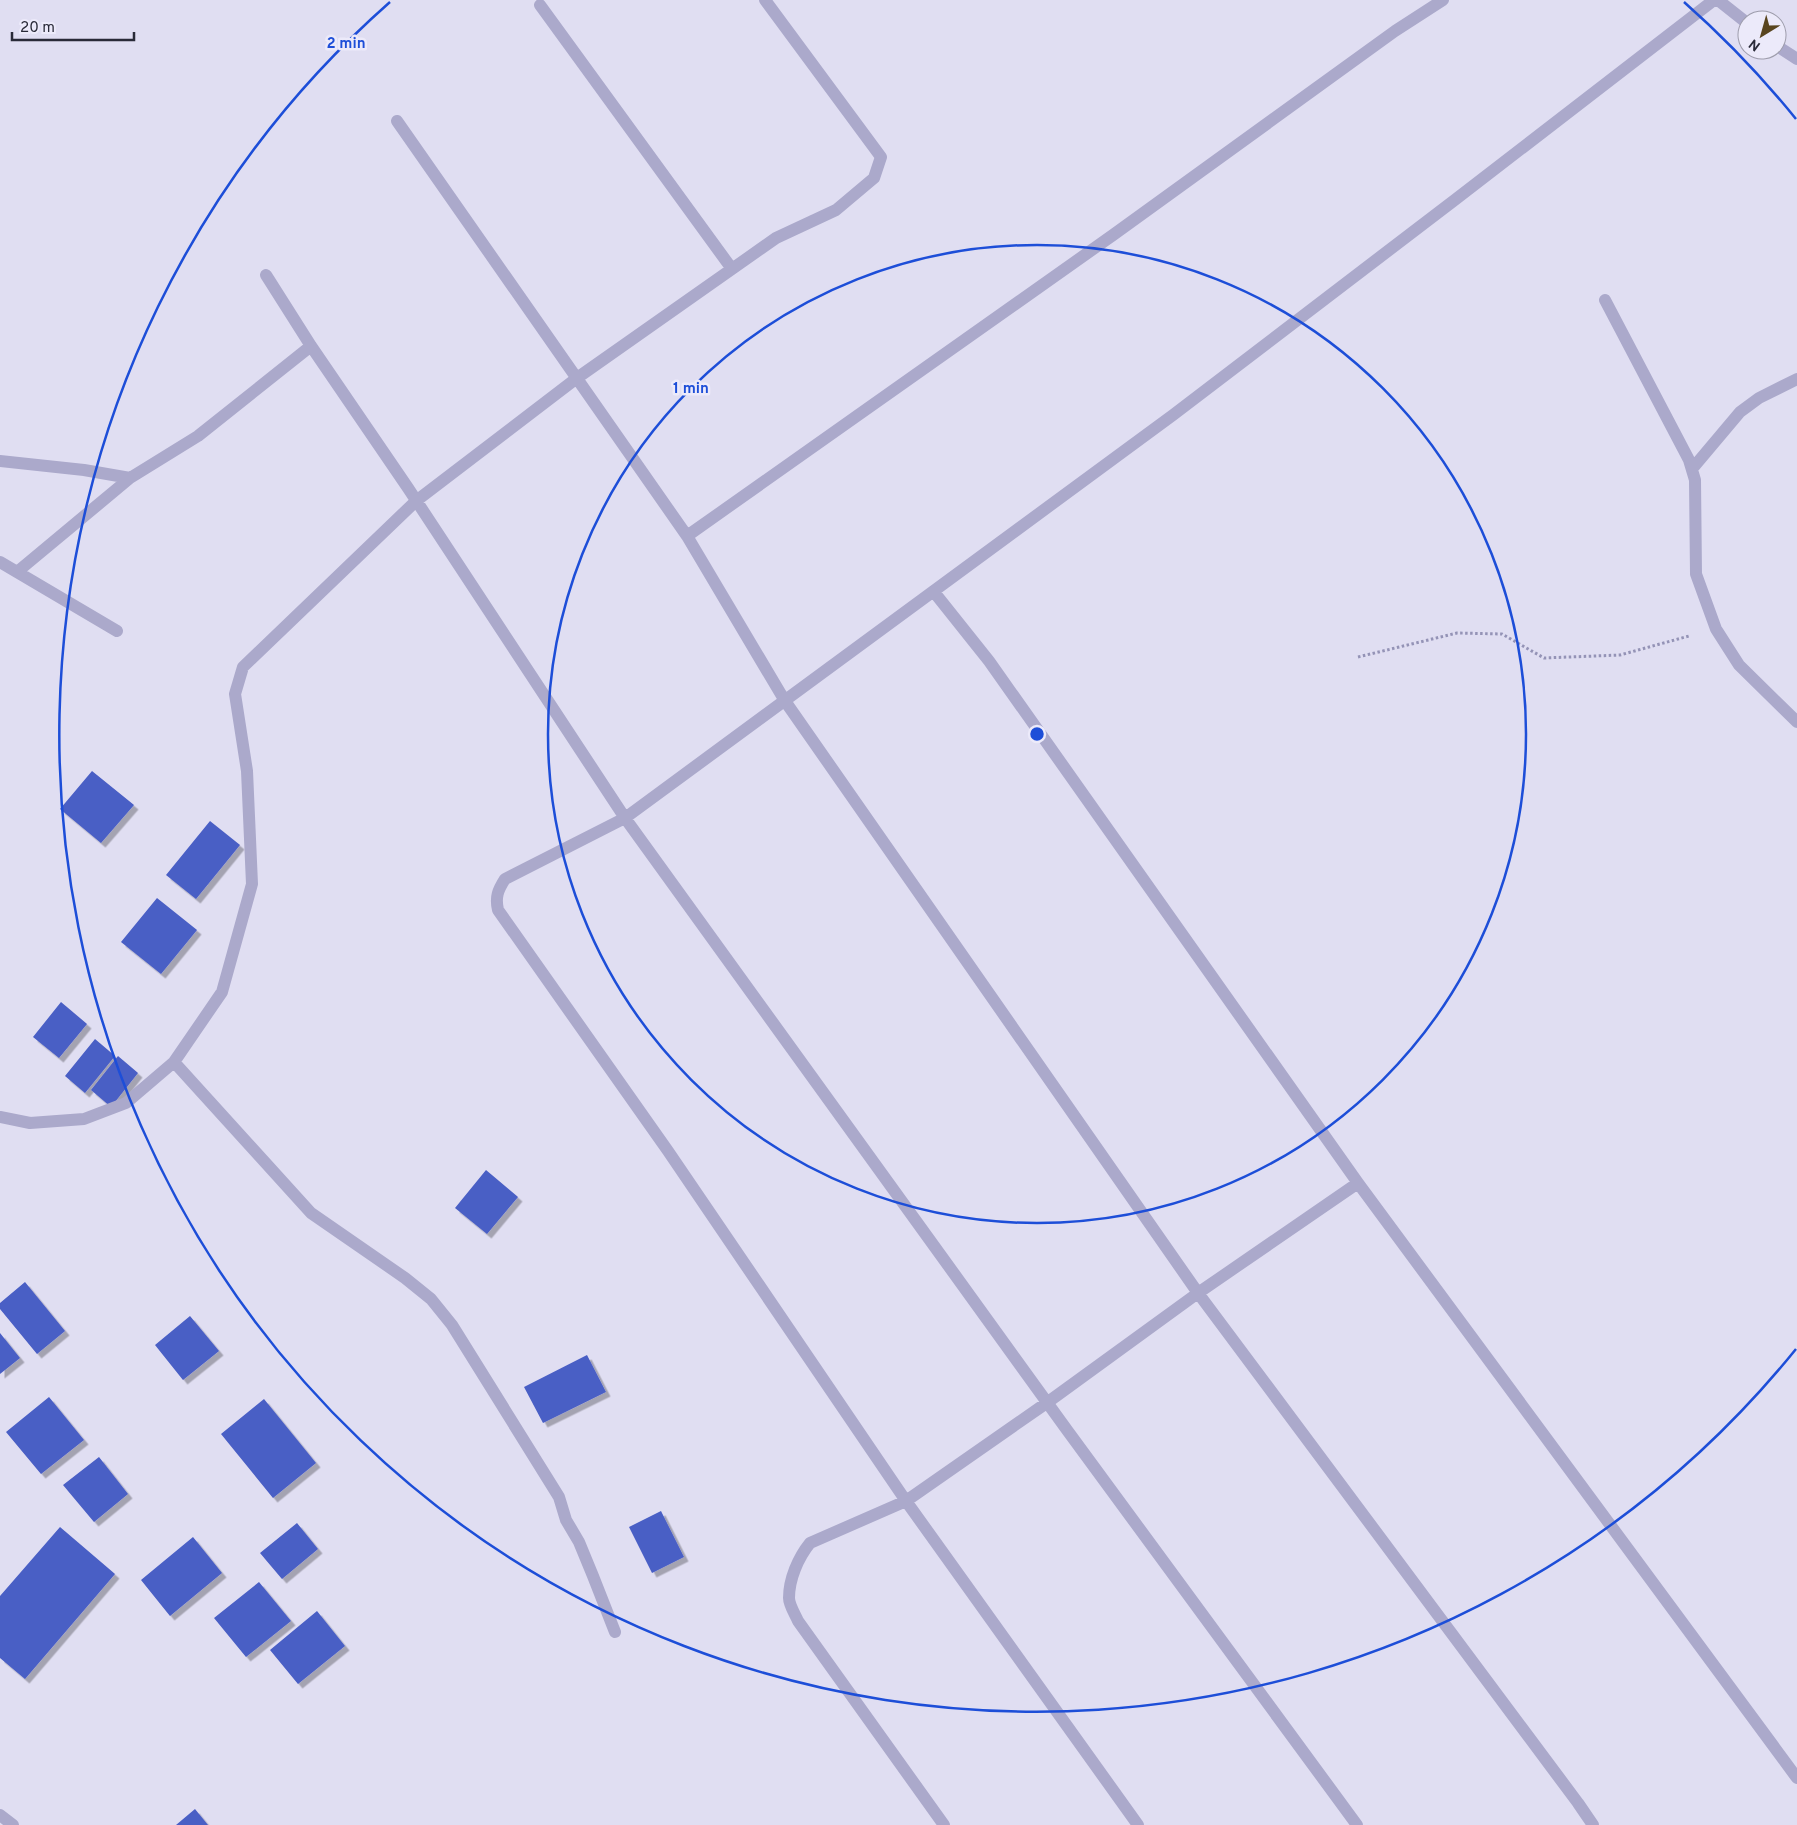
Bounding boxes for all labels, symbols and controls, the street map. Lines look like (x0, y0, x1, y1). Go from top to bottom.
scale bar (12, 10, 135, 42)
north arrow (1737, 10, 1787, 60)
text: 20 m (20, 19, 55, 38)
text: N (1746, 34, 1764, 54)
text: 2 min (326, 35, 366, 54)
text: 1 min (673, 380, 709, 399)
centre of rings (1028, 725, 1046, 743)

